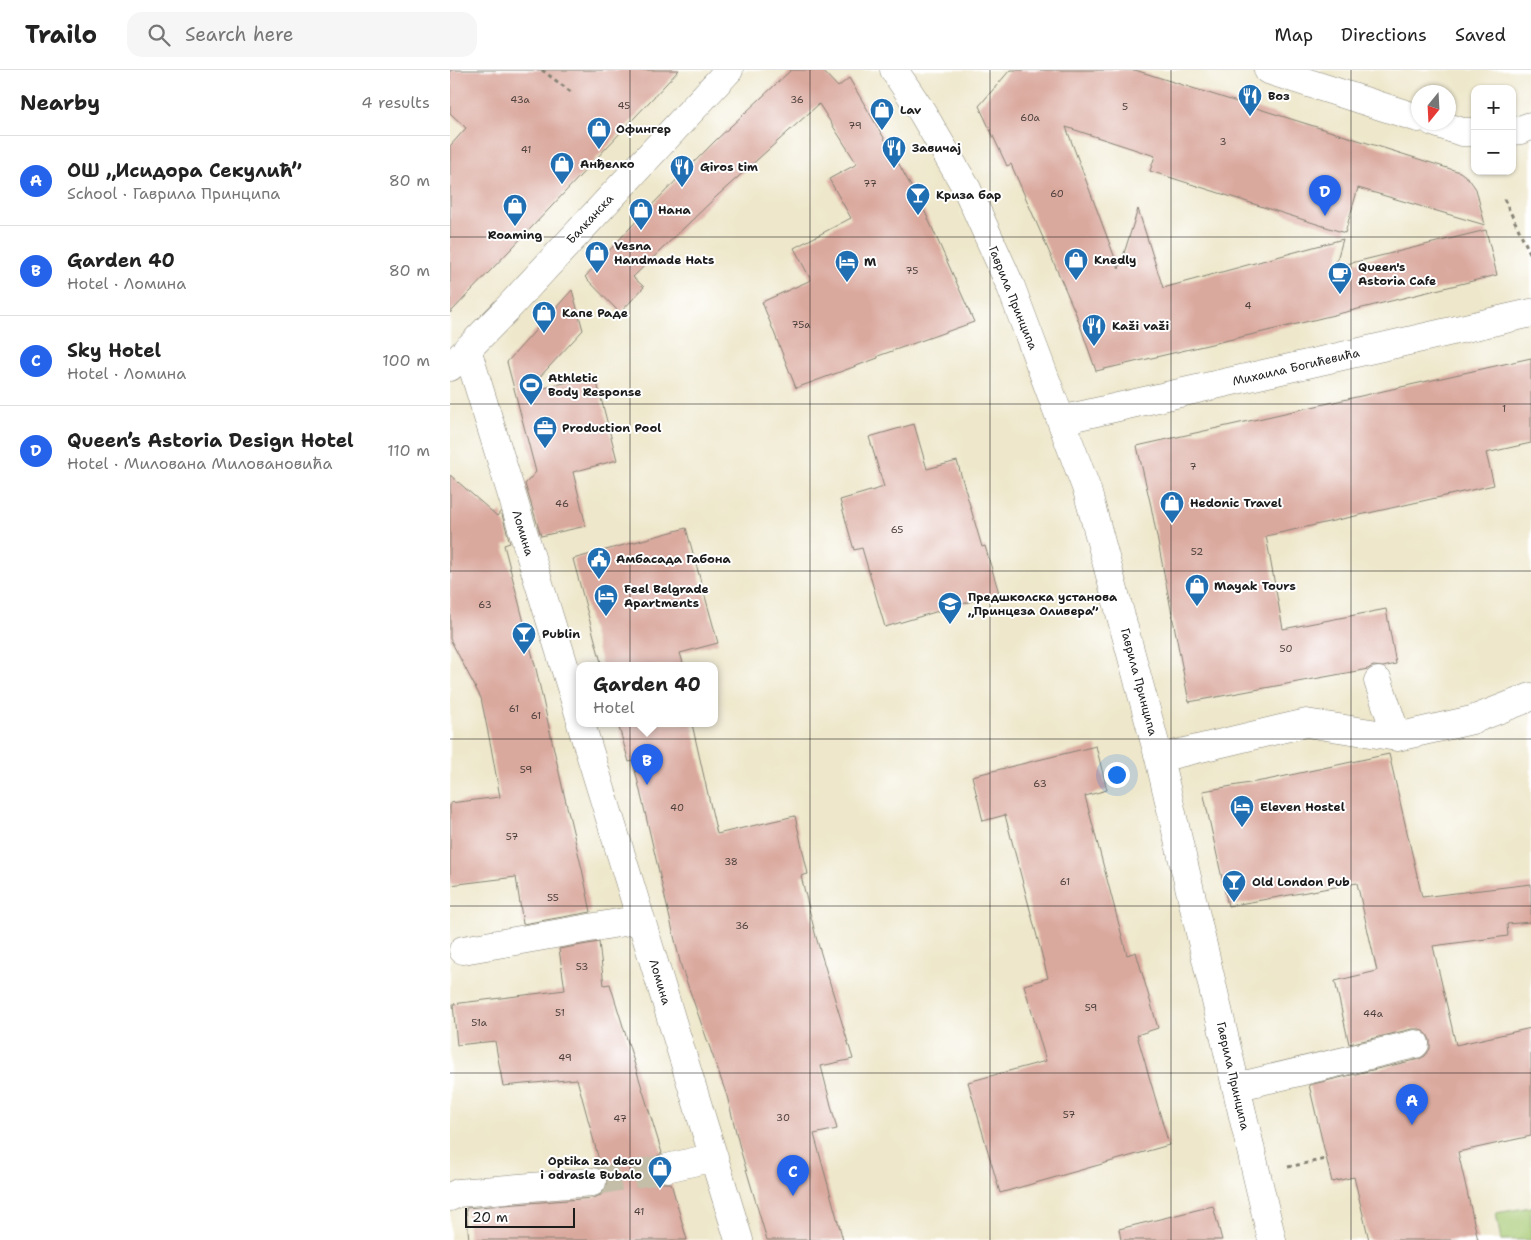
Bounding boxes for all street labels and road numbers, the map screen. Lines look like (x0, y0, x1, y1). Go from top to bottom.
street label: Балканска (563, 190, 617, 247)
street label: Гаврила Принципа (985, 244, 1041, 353)
street label: Михаила Богићевића (1231, 344, 1362, 389)
street label: Ломина (509, 508, 538, 558)
street label: Гаврила Принципа (1117, 627, 1161, 738)
street label: Ломина (646, 957, 675, 1007)
street label: Гаврила Принципа (1213, 1020, 1253, 1132)

